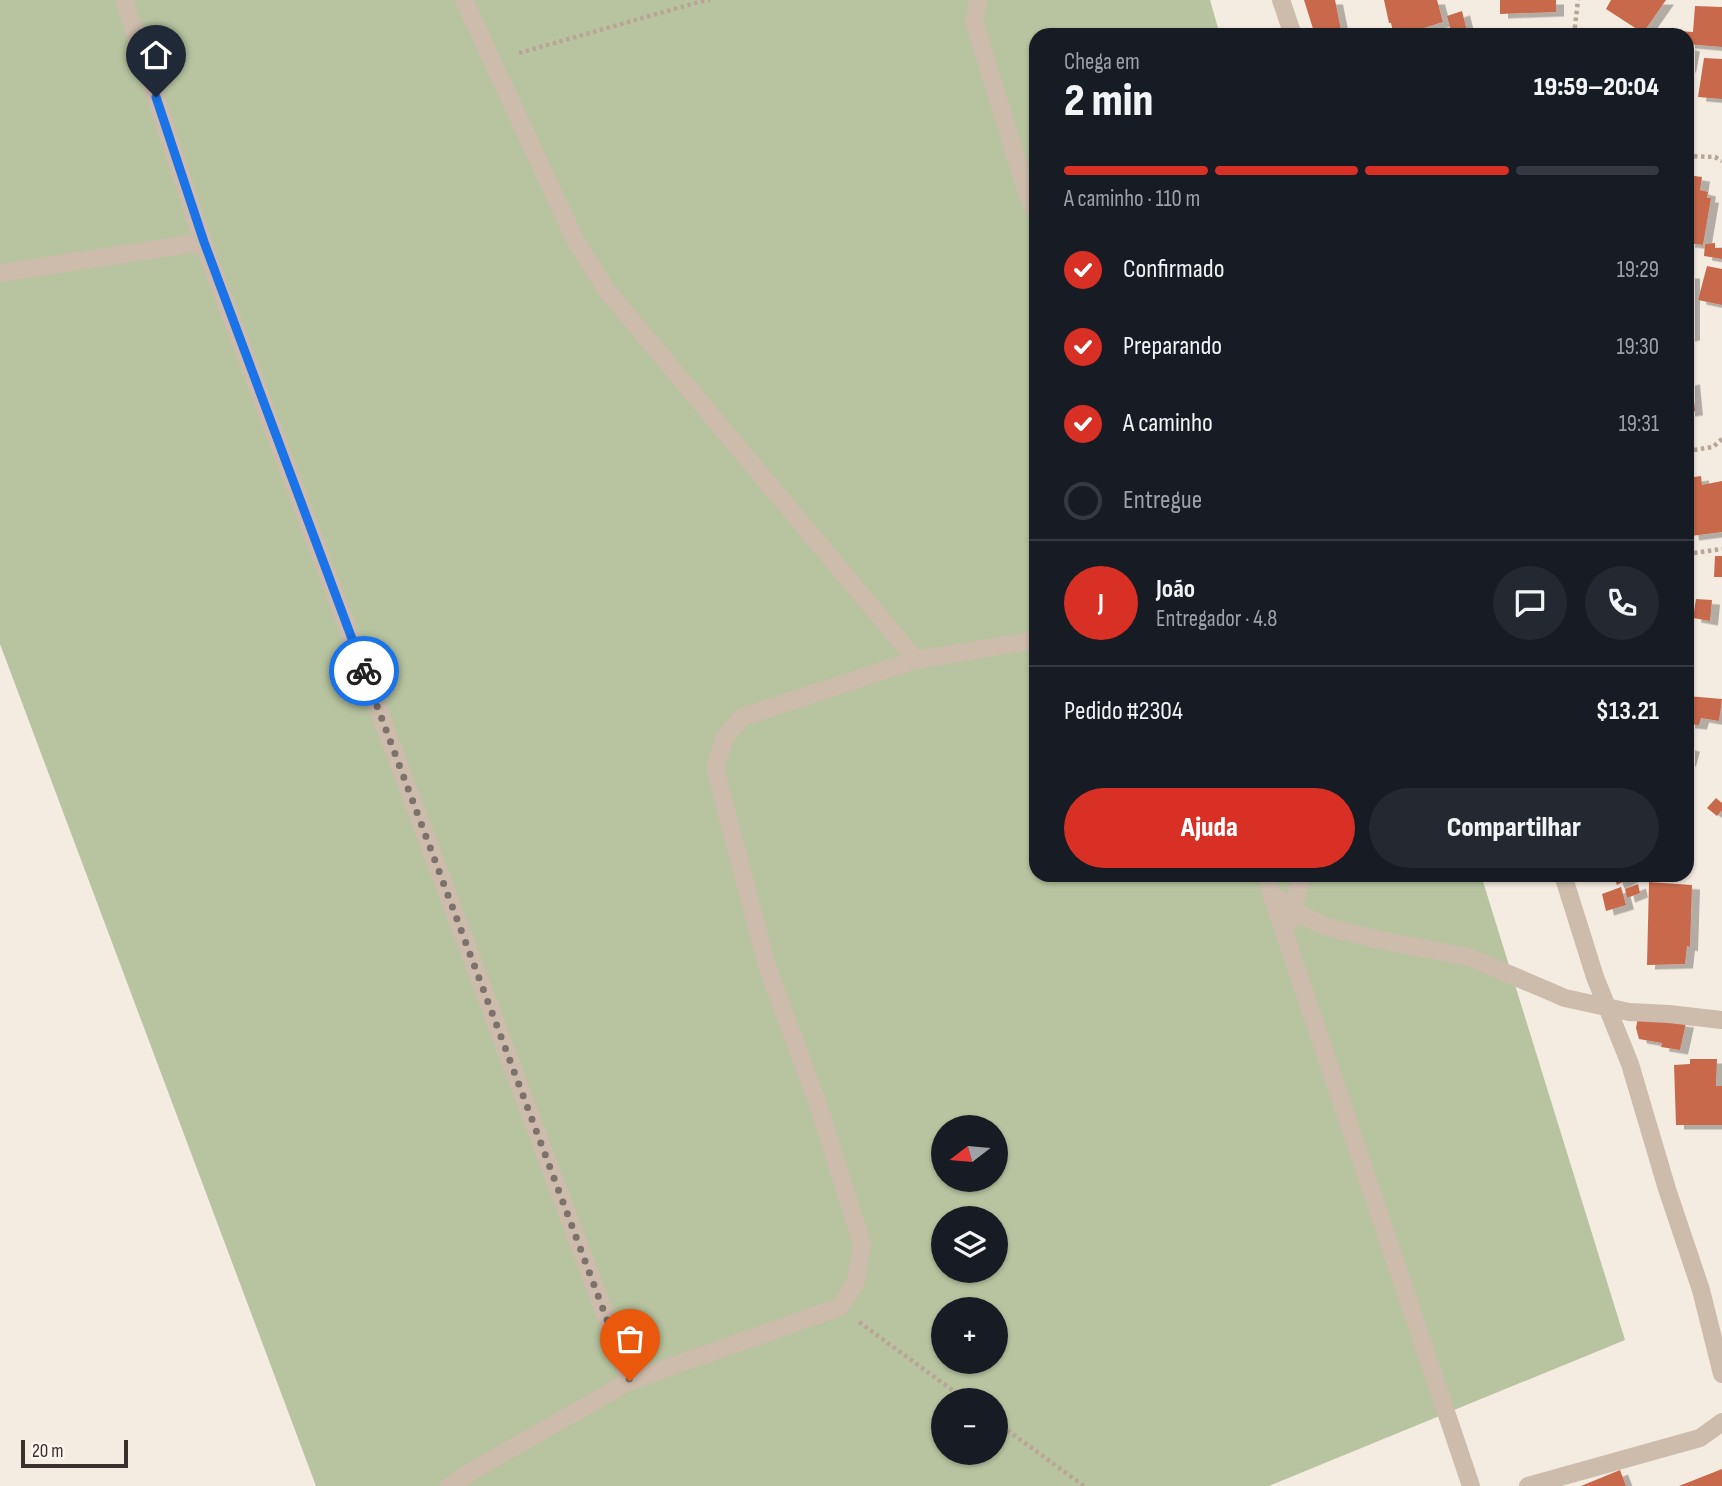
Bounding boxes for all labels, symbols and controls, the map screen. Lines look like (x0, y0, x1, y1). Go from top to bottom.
pin (126, 25, 186, 97)
icon: home (137, 36, 175, 74)
text: Chega em (1064, 48, 1140, 76)
text: 19:59–20:04 (1534, 72, 1659, 103)
text: 2 min (1064, 74, 1153, 129)
text: A caminho · 110 m (1064, 185, 1200, 213)
icon: check (1064, 251, 1102, 289)
text: Confirmado (1123, 254, 1224, 285)
text: 19:29 (1617, 256, 1659, 284)
icon: check (1064, 328, 1102, 366)
text: Preparando (1123, 331, 1222, 362)
text: 19:30 (1617, 333, 1659, 361)
icon: check (1064, 405, 1102, 443)
text: A caminho (1123, 408, 1213, 439)
text: 19:31 (1619, 410, 1659, 438)
text: Entregue (1123, 485, 1202, 516)
button: chat (1493, 566, 1567, 640)
button: phone (1585, 566, 1659, 640)
text: João (1156, 574, 1195, 605)
text: J (1098, 588, 1104, 619)
text: Entregador · 4.8 (1156, 605, 1277, 633)
courier (329, 636, 399, 706)
icon: bike (345, 652, 383, 690)
text: Pedido #2304 (1064, 696, 1183, 727)
text: $13.21 (1596, 696, 1659, 727)
button: Ajuda (1064, 788, 1355, 868)
button: Compartilhar (1369, 788, 1659, 868)
north arrow (931, 1115, 1008, 1192)
map controls (931, 1115, 1008, 1465)
button: layers (931, 1206, 1008, 1283)
button: + (931, 1297, 1008, 1374)
pin (600, 1309, 660, 1381)
icon: bag (611, 1320, 649, 1358)
button: − (931, 1388, 1008, 1465)
scale bar (21, 1437, 128, 1469)
text: 20 m (32, 1440, 64, 1463)

